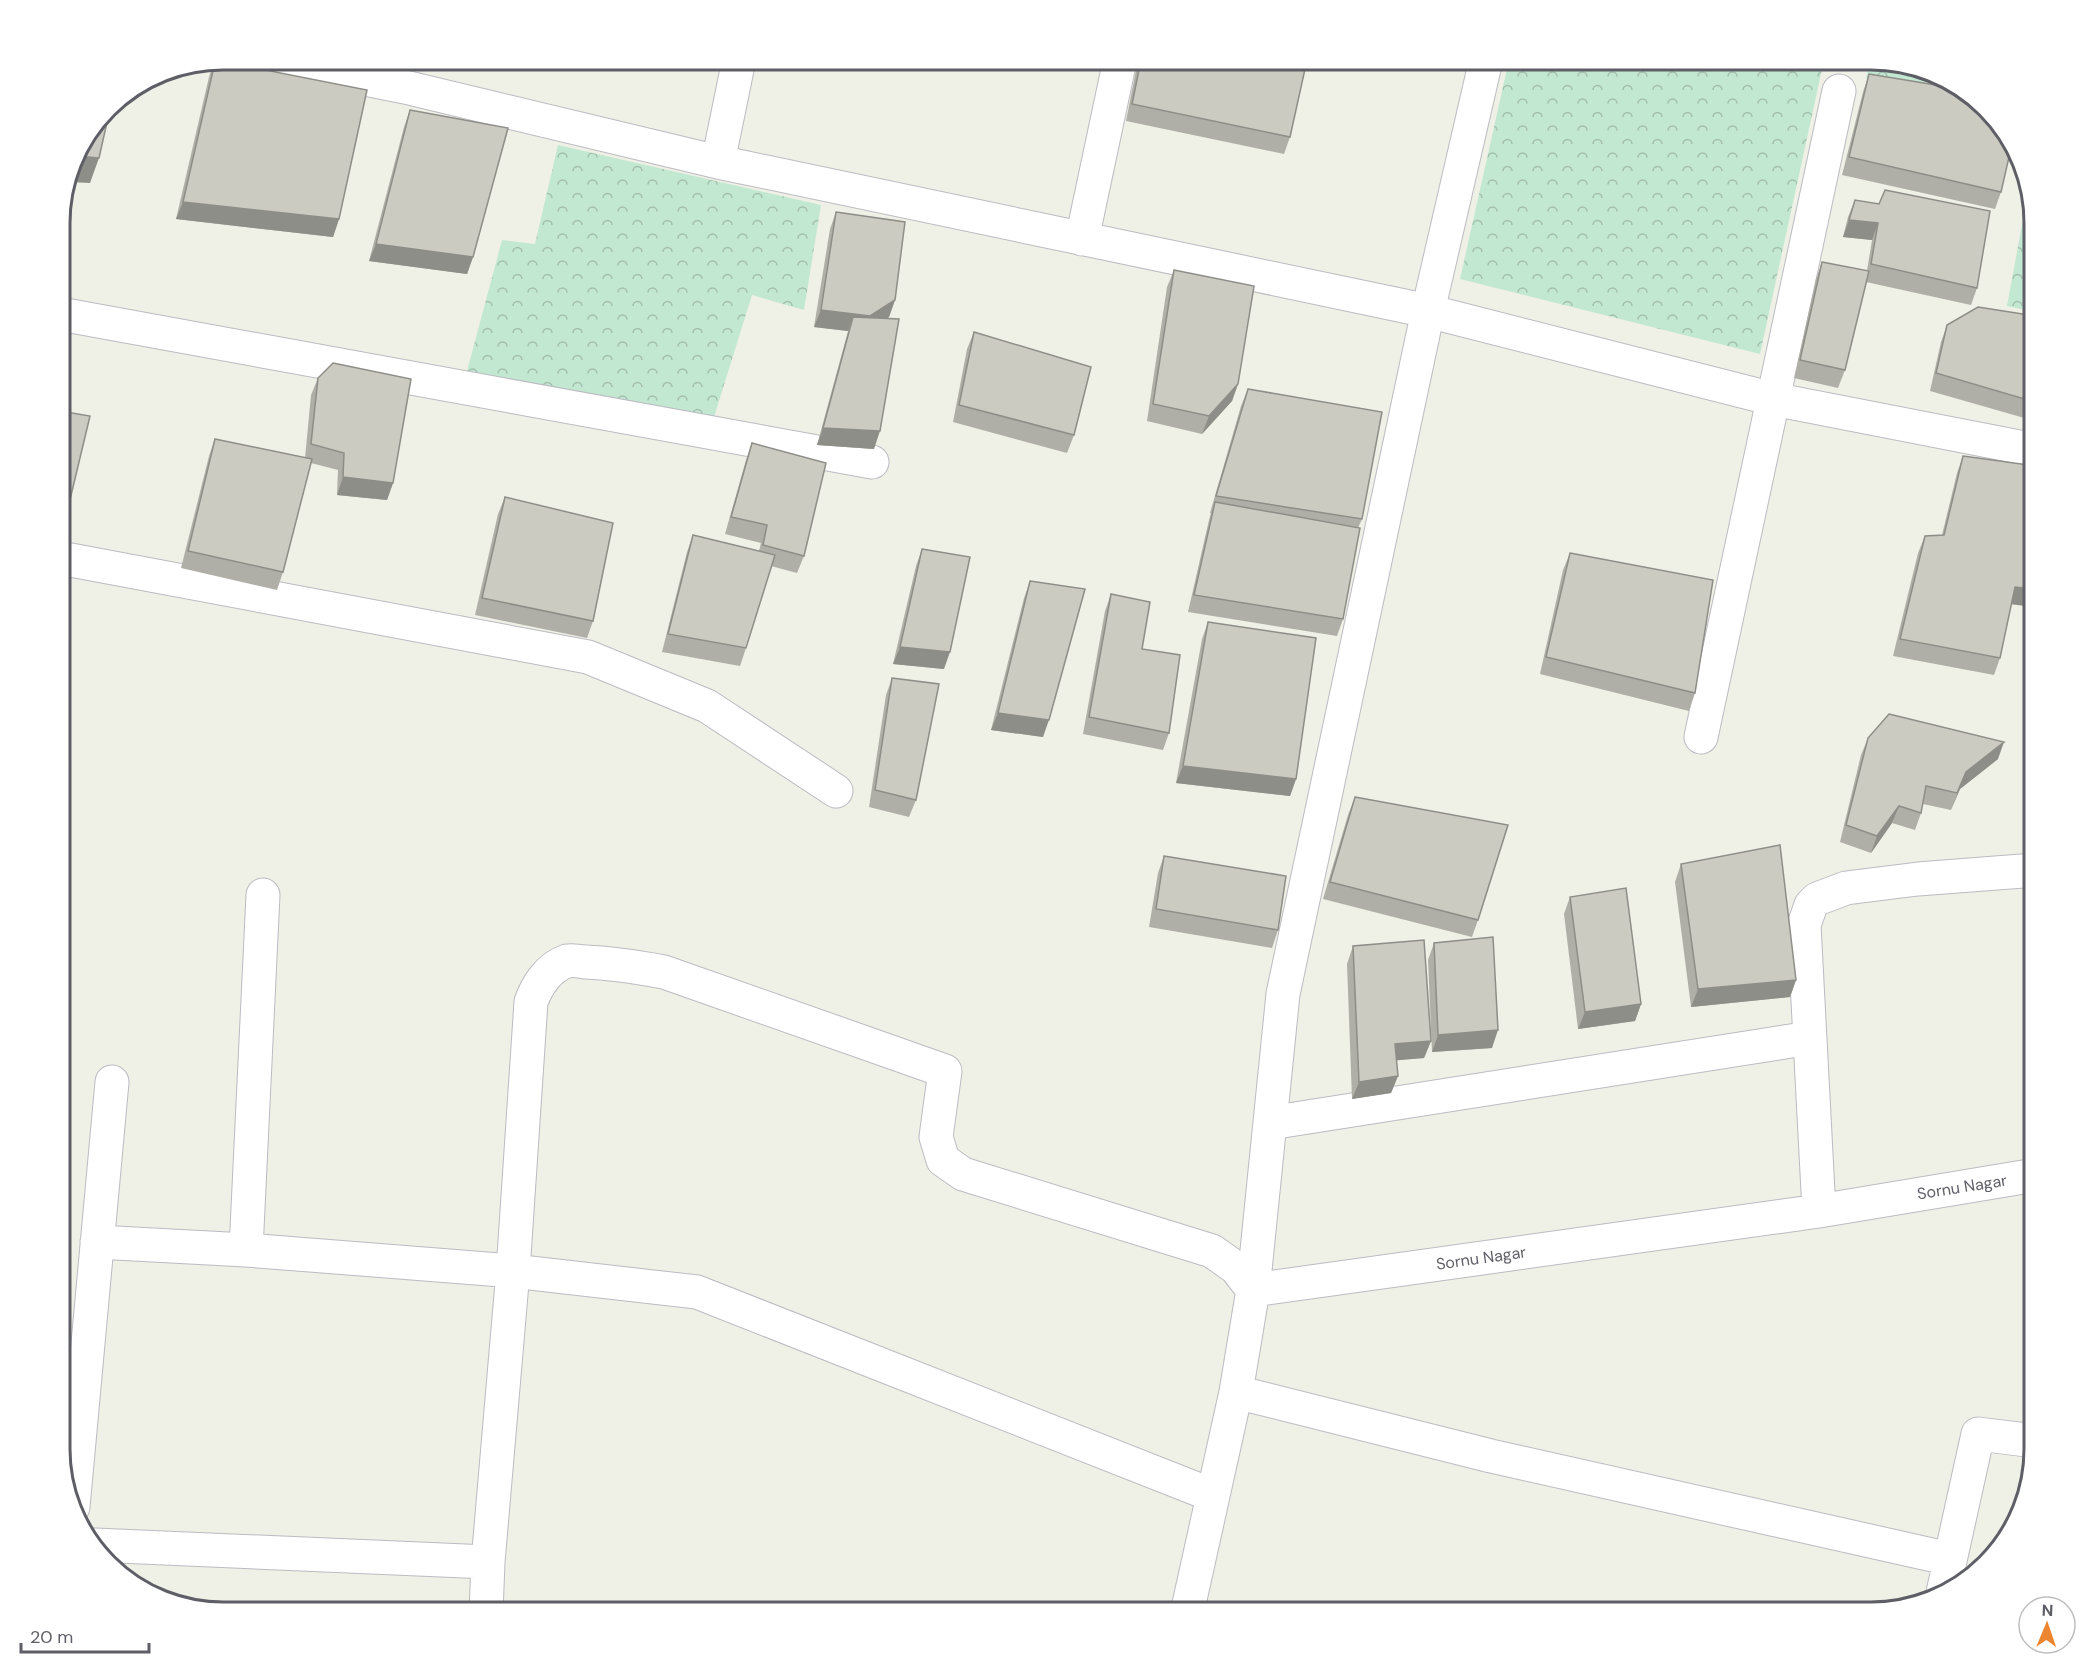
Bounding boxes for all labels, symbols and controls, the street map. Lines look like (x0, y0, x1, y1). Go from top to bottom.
street label: Sornu Nagar (1916, 1170, 2008, 1204)
street label: Sornu Nagar (1435, 1241, 1527, 1275)
north arrow (2017, 1595, 2077, 1655)
text: N (2041, 1600, 2054, 1621)
scale bar (21, 1616, 148, 1654)
text: 20 m (30, 1625, 73, 1649)

